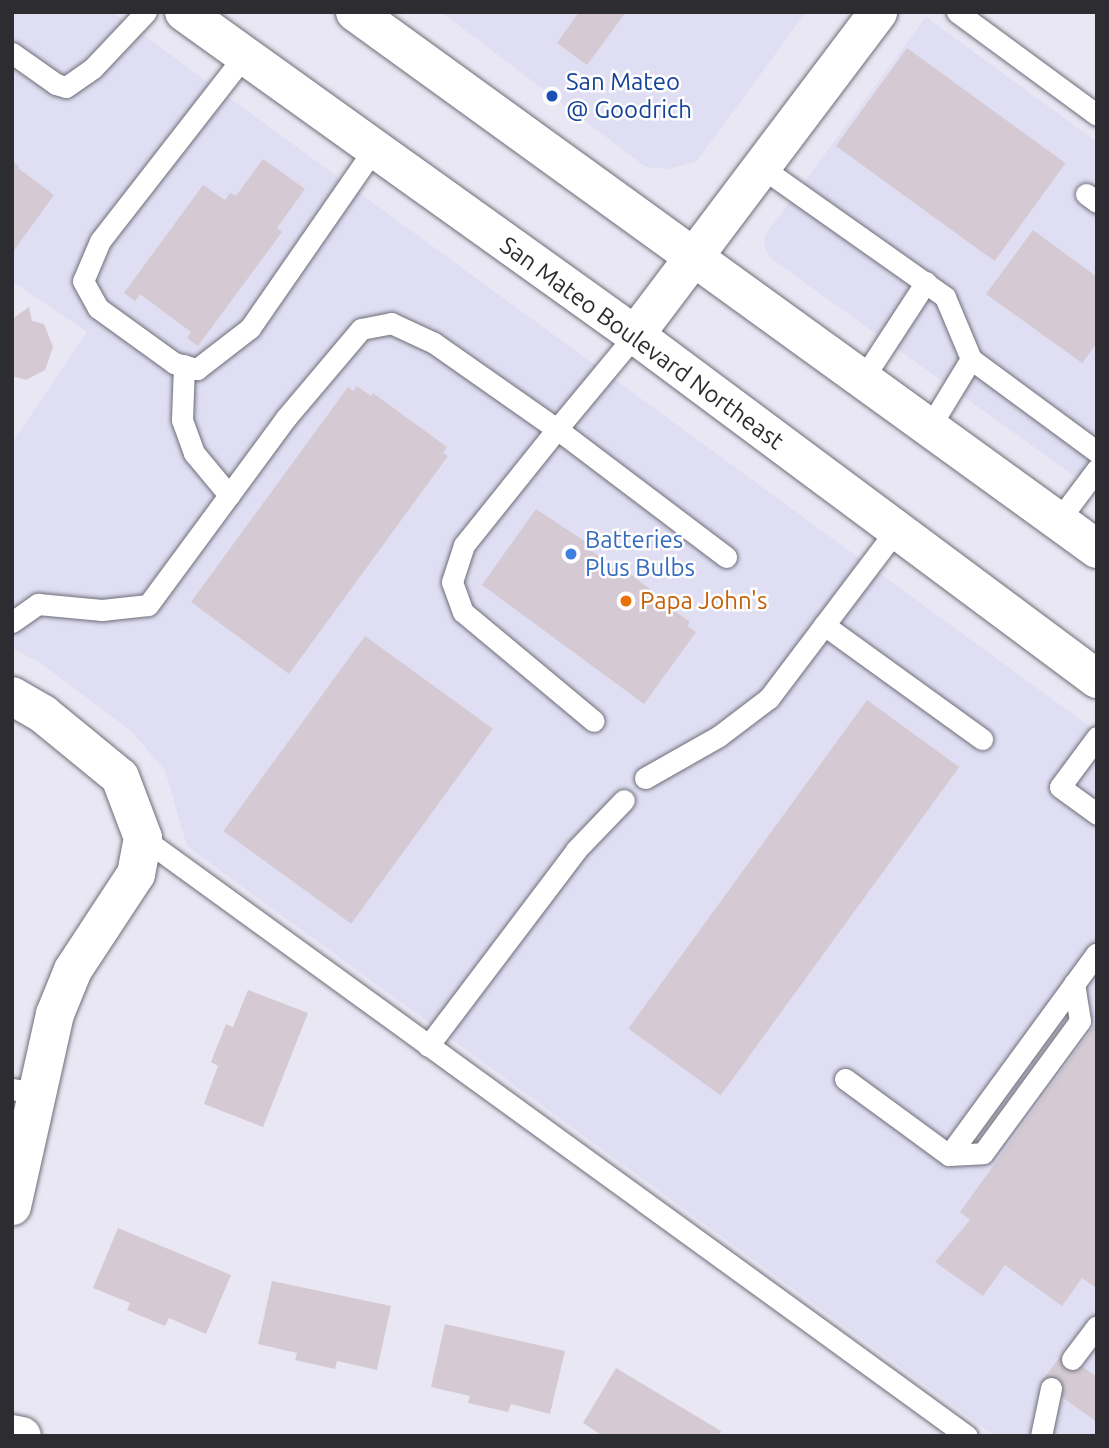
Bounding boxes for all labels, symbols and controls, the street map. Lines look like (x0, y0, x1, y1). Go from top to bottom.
place label: San Mateo @ Goodrich (566, 68, 692, 124)
marker: San Mateo @ Goodrich (544, 88, 560, 104)
street label: San Mateo Boulevard Northeast (495, 230, 789, 456)
place label: Batteries Plus Bulbs (585, 526, 695, 582)
marker: Batteries Plus Bulbs (563, 546, 579, 562)
place label: Papa John's (640, 587, 767, 615)
marker: Papa John's (618, 593, 634, 609)

